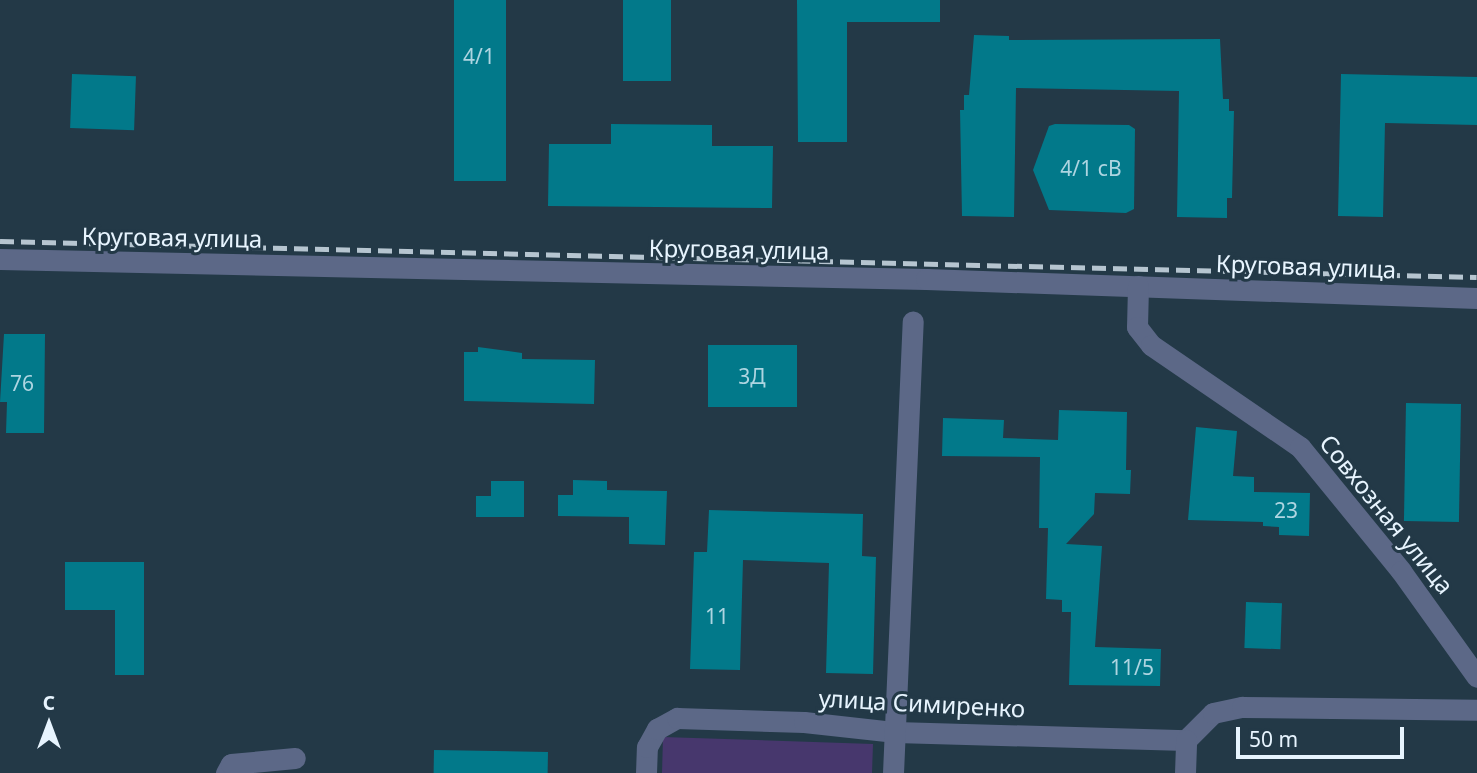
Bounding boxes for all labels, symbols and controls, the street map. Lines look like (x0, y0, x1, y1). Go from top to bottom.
house number: 4/1 (463, 43, 495, 69)
house number: 4/1 сВ (1060, 155, 1122, 181)
street label: Круговая улица (81, 221, 263, 253)
street label: Круговая улица (648, 233, 830, 265)
street label: Круговая улица (1215, 248, 1397, 284)
house number: 3Д (738, 363, 766, 389)
house number: 76 (10, 370, 34, 396)
street label: Совхозная улица (1314, 429, 1460, 599)
house number: 23 (1274, 497, 1298, 523)
house number: 11 (705, 603, 729, 629)
house number: 11/5 (1110, 654, 1154, 680)
street label: улица Симиренко (818, 683, 1026, 723)
north arrow (14, 689, 84, 759)
text: С (43, 690, 55, 716)
scale bar (1239, 714, 1407, 758)
text: 50 m (1249, 725, 1298, 753)

